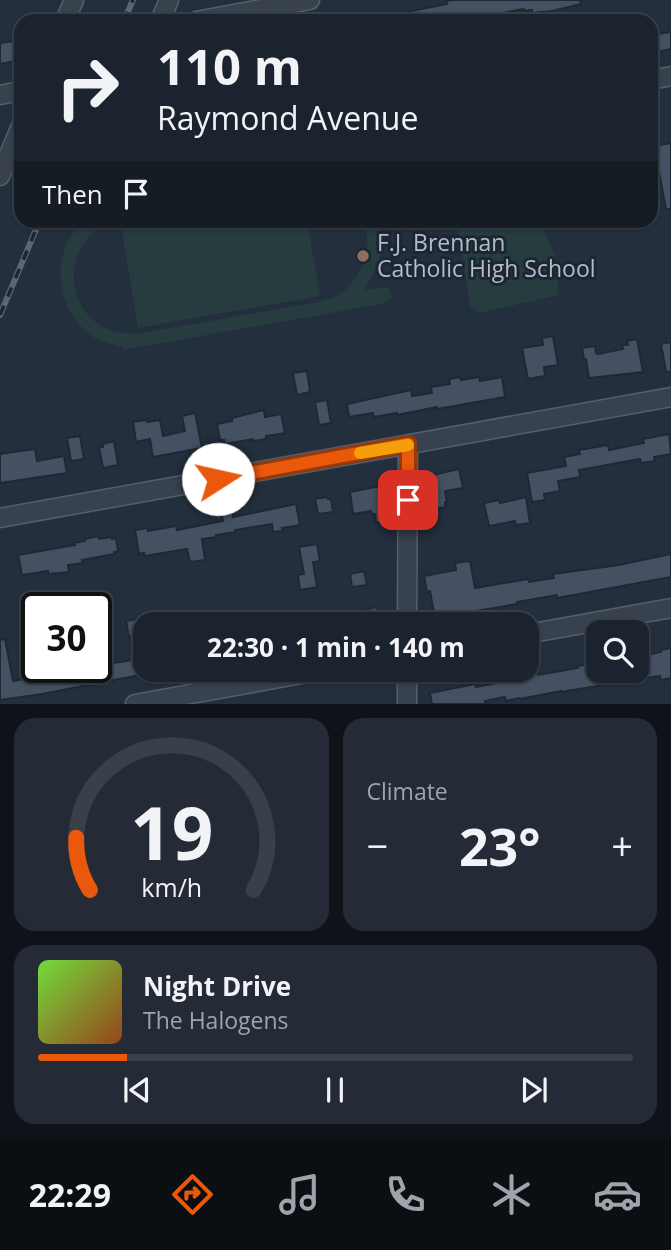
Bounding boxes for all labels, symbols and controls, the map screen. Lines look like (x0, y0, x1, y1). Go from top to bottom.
text: 110 m (157, 33, 302, 99)
icon: right (42, 42, 133, 133)
text: Raymond Avenue (157, 96, 418, 139)
icon: arrive (117, 175, 155, 213)
text: Then (42, 176, 103, 212)
place label: F.J. Brennan Catholic High School (377, 226, 596, 284)
marker: F.J. Brennan Catholic High School (355, 248, 371, 264)
position arrow (181, 442, 255, 516)
pin (378, 470, 438, 530)
icon: arrive (389, 481, 427, 519)
speed limit sign: 30 (21, 592, 112, 683)
map controls (586, 620, 649, 683)
button: search (586, 620, 649, 683)
text: 22:30 · 1 min · 140 m (207, 629, 465, 665)
text: Climate (367, 775, 448, 807)
text: 19 (130, 783, 213, 882)
text: 23° (459, 810, 541, 881)
text: − (367, 819, 388, 871)
text: + (611, 819, 633, 871)
text: km/h (141, 870, 202, 904)
text: Night Drive (143, 968, 291, 1004)
text: The Halogens (143, 1004, 289, 1036)
icon: previous (118, 1071, 156, 1109)
icon: pause (316, 1071, 354, 1109)
icon: next (515, 1071, 553, 1109)
icon: directions (168, 1170, 217, 1219)
icon: music (275, 1170, 324, 1219)
icon: phone (381, 1170, 430, 1219)
icon: climate (487, 1170, 536, 1219)
icon: car (593, 1170, 642, 1219)
text: 22:29 (29, 1173, 111, 1216)

